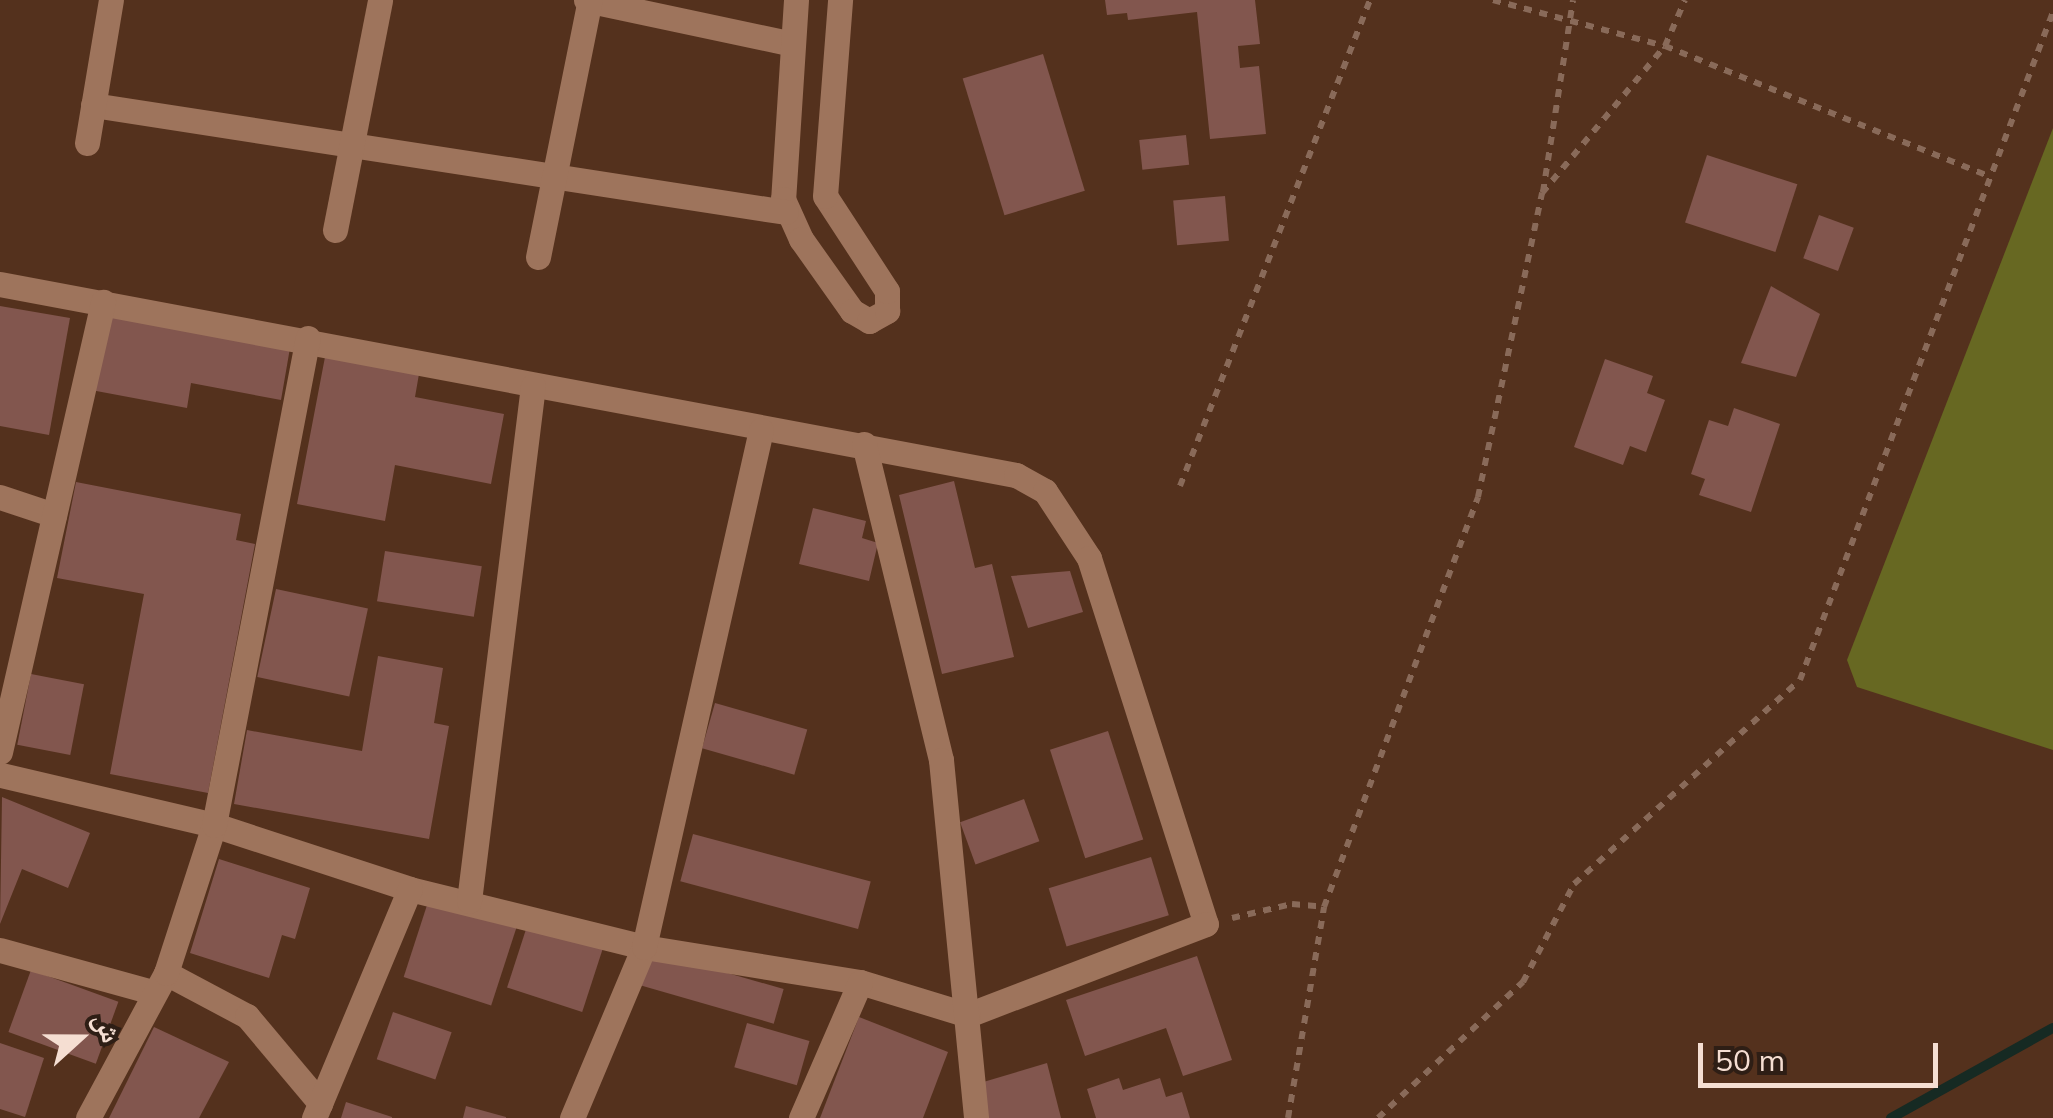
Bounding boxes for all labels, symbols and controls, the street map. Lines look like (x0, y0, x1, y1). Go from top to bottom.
north arrow (30, 988, 130, 1088)
text: ش (87, 1007, 130, 1047)
scale bar (1703, 1023, 1943, 1085)
text: 50 m (1715, 1041, 1785, 1079)

